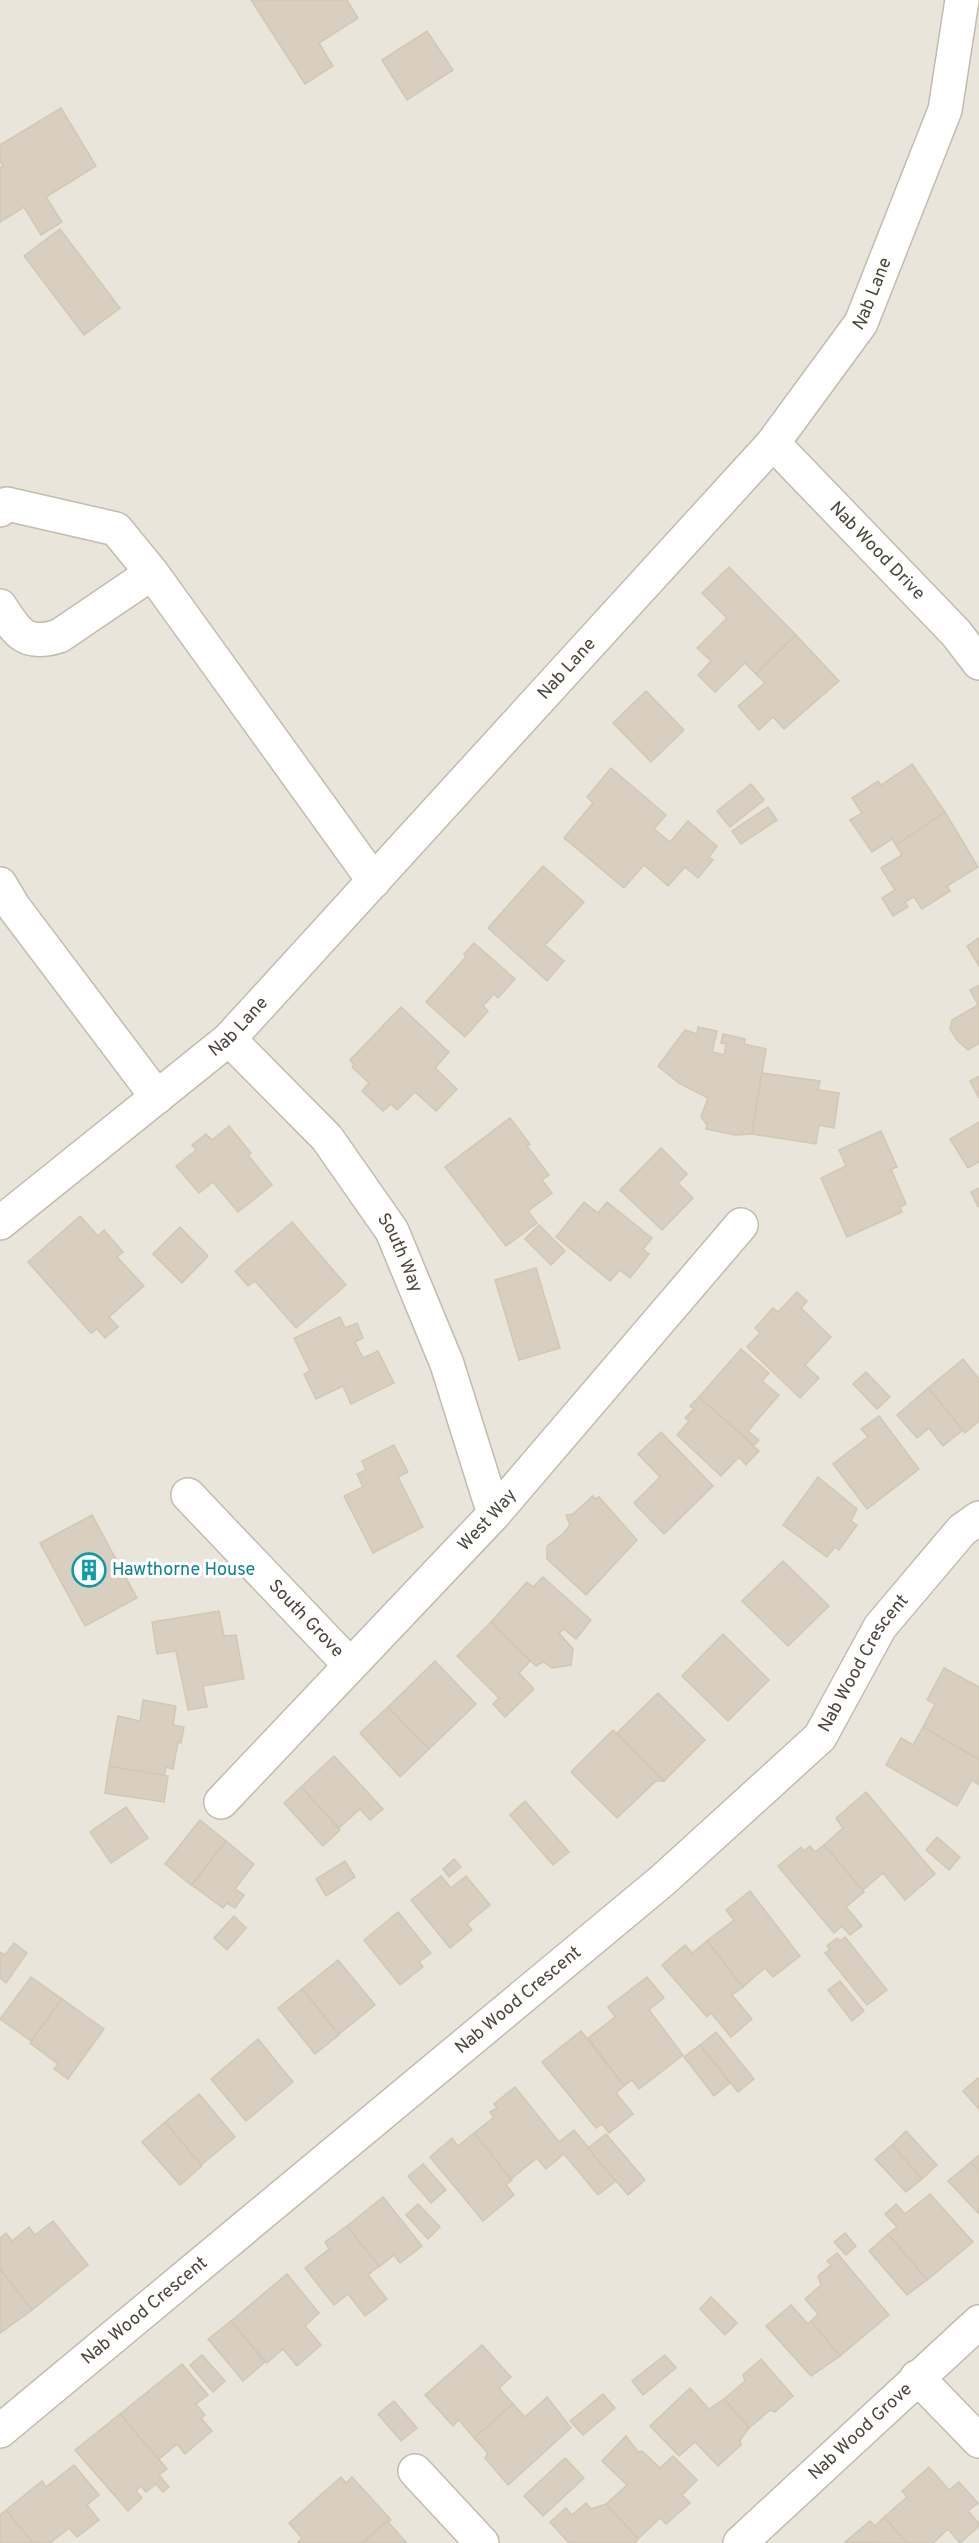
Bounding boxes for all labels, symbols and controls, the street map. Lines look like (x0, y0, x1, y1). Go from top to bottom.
street label: Nab Lane (848, 254, 897, 335)
street label: Nab Wood Drive (824, 497, 930, 605)
street label: Nab Lane (533, 633, 601, 705)
street label: Nab Lane (204, 992, 273, 1062)
street label: South Way (372, 1209, 428, 1296)
street label: West Way (453, 1484, 522, 1556)
building icon: Hawthorne House (71, 1552, 107, 1588)
place label: Hawthorne House (112, 1559, 255, 1582)
street label: South Grove (263, 1575, 349, 1663)
street label: Nab Wood Crescent (813, 1590, 914, 1736)
street label: Nab Wood Crescent (451, 1941, 586, 2059)
street label: Nab Wood Crescent (77, 2252, 212, 2370)
street label: Nab Wood Grove (804, 2378, 917, 2485)

